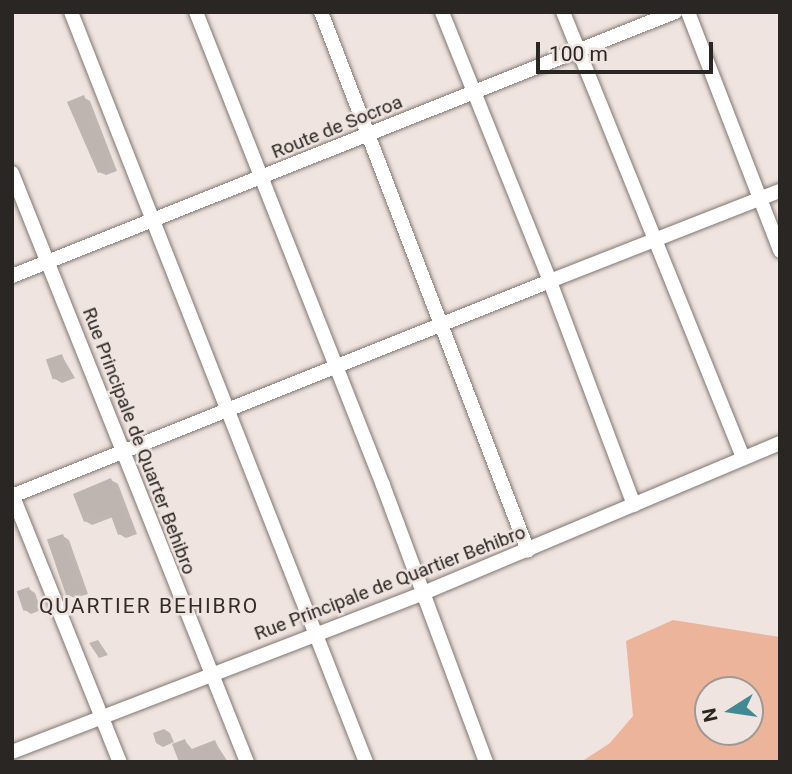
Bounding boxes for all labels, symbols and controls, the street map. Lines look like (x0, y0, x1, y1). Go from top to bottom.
scale bar (540, 28, 717, 72)
text: 100 m (549, 42, 608, 66)
street label: Route de Socroa (268, 90, 406, 164)
street label: Rue Principale de Quarter Behibro (77, 304, 201, 578)
street label: Rue Principale de Quartier Behibro (251, 521, 529, 645)
district label: QUARTIER BEHIBRO (41, 593, 257, 619)
north arrow (694, 676, 764, 746)
text: N (697, 706, 723, 724)

